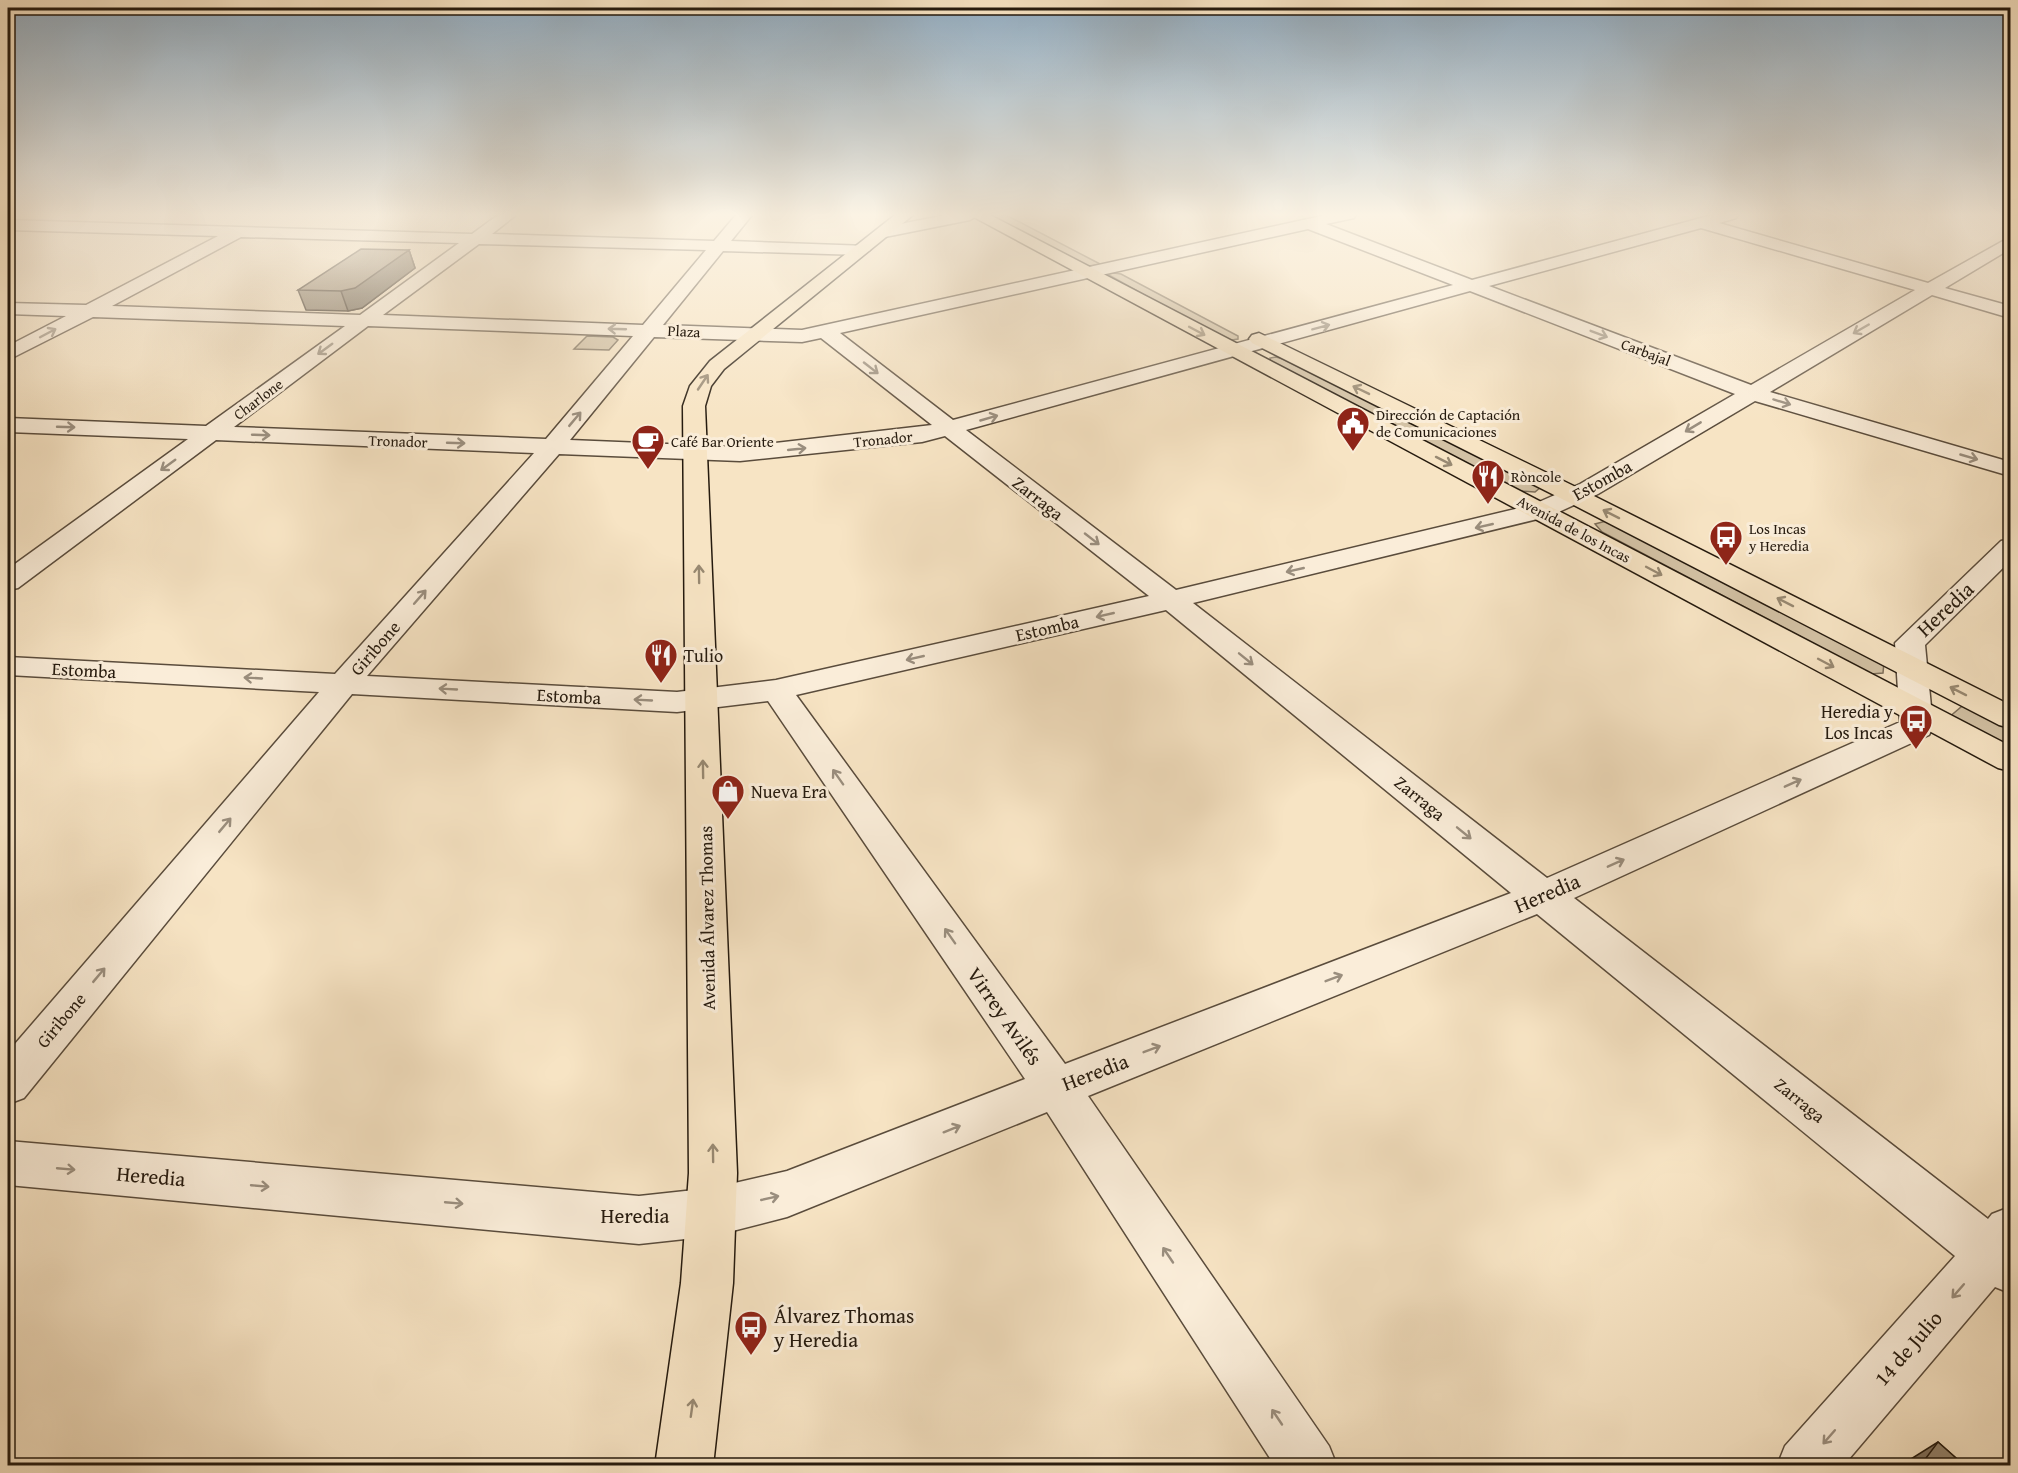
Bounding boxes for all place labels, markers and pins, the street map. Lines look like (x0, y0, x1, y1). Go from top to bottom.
place label: Dirección de Captación de Comunicaciones (1376, 404, 1521, 442)
public building icon: Dirección de Captación de Comunicaciones (1335, 405, 1371, 452)
cafe icon: Café Bar Oriente (630, 423, 666, 470)
place label: Café Bar Oriente (671, 431, 774, 452)
restaurant icon: Ròncole (1470, 458, 1506, 505)
place label: Ròncole (1511, 466, 1561, 487)
place label: Los Incas y Heredia (1748, 518, 1809, 556)
bus stop icon: Los Incas y Heredia (1708, 519, 1744, 566)
restaurant icon: Tulio (643, 637, 679, 684)
place label: Tulio (684, 642, 723, 669)
place label: Heredia y Los Incas (1821, 698, 1893, 746)
bus stop icon: Heredia y Los Incas (1898, 703, 1934, 750)
shop icon: Nueva Era (710, 773, 746, 820)
place label: Nueva Era (751, 778, 827, 805)
place label: Álvarez Thomas y Heredia (773, 1300, 914, 1355)
bus stop icon: Álvarez Thomas y Heredia (733, 1309, 769, 1356)

